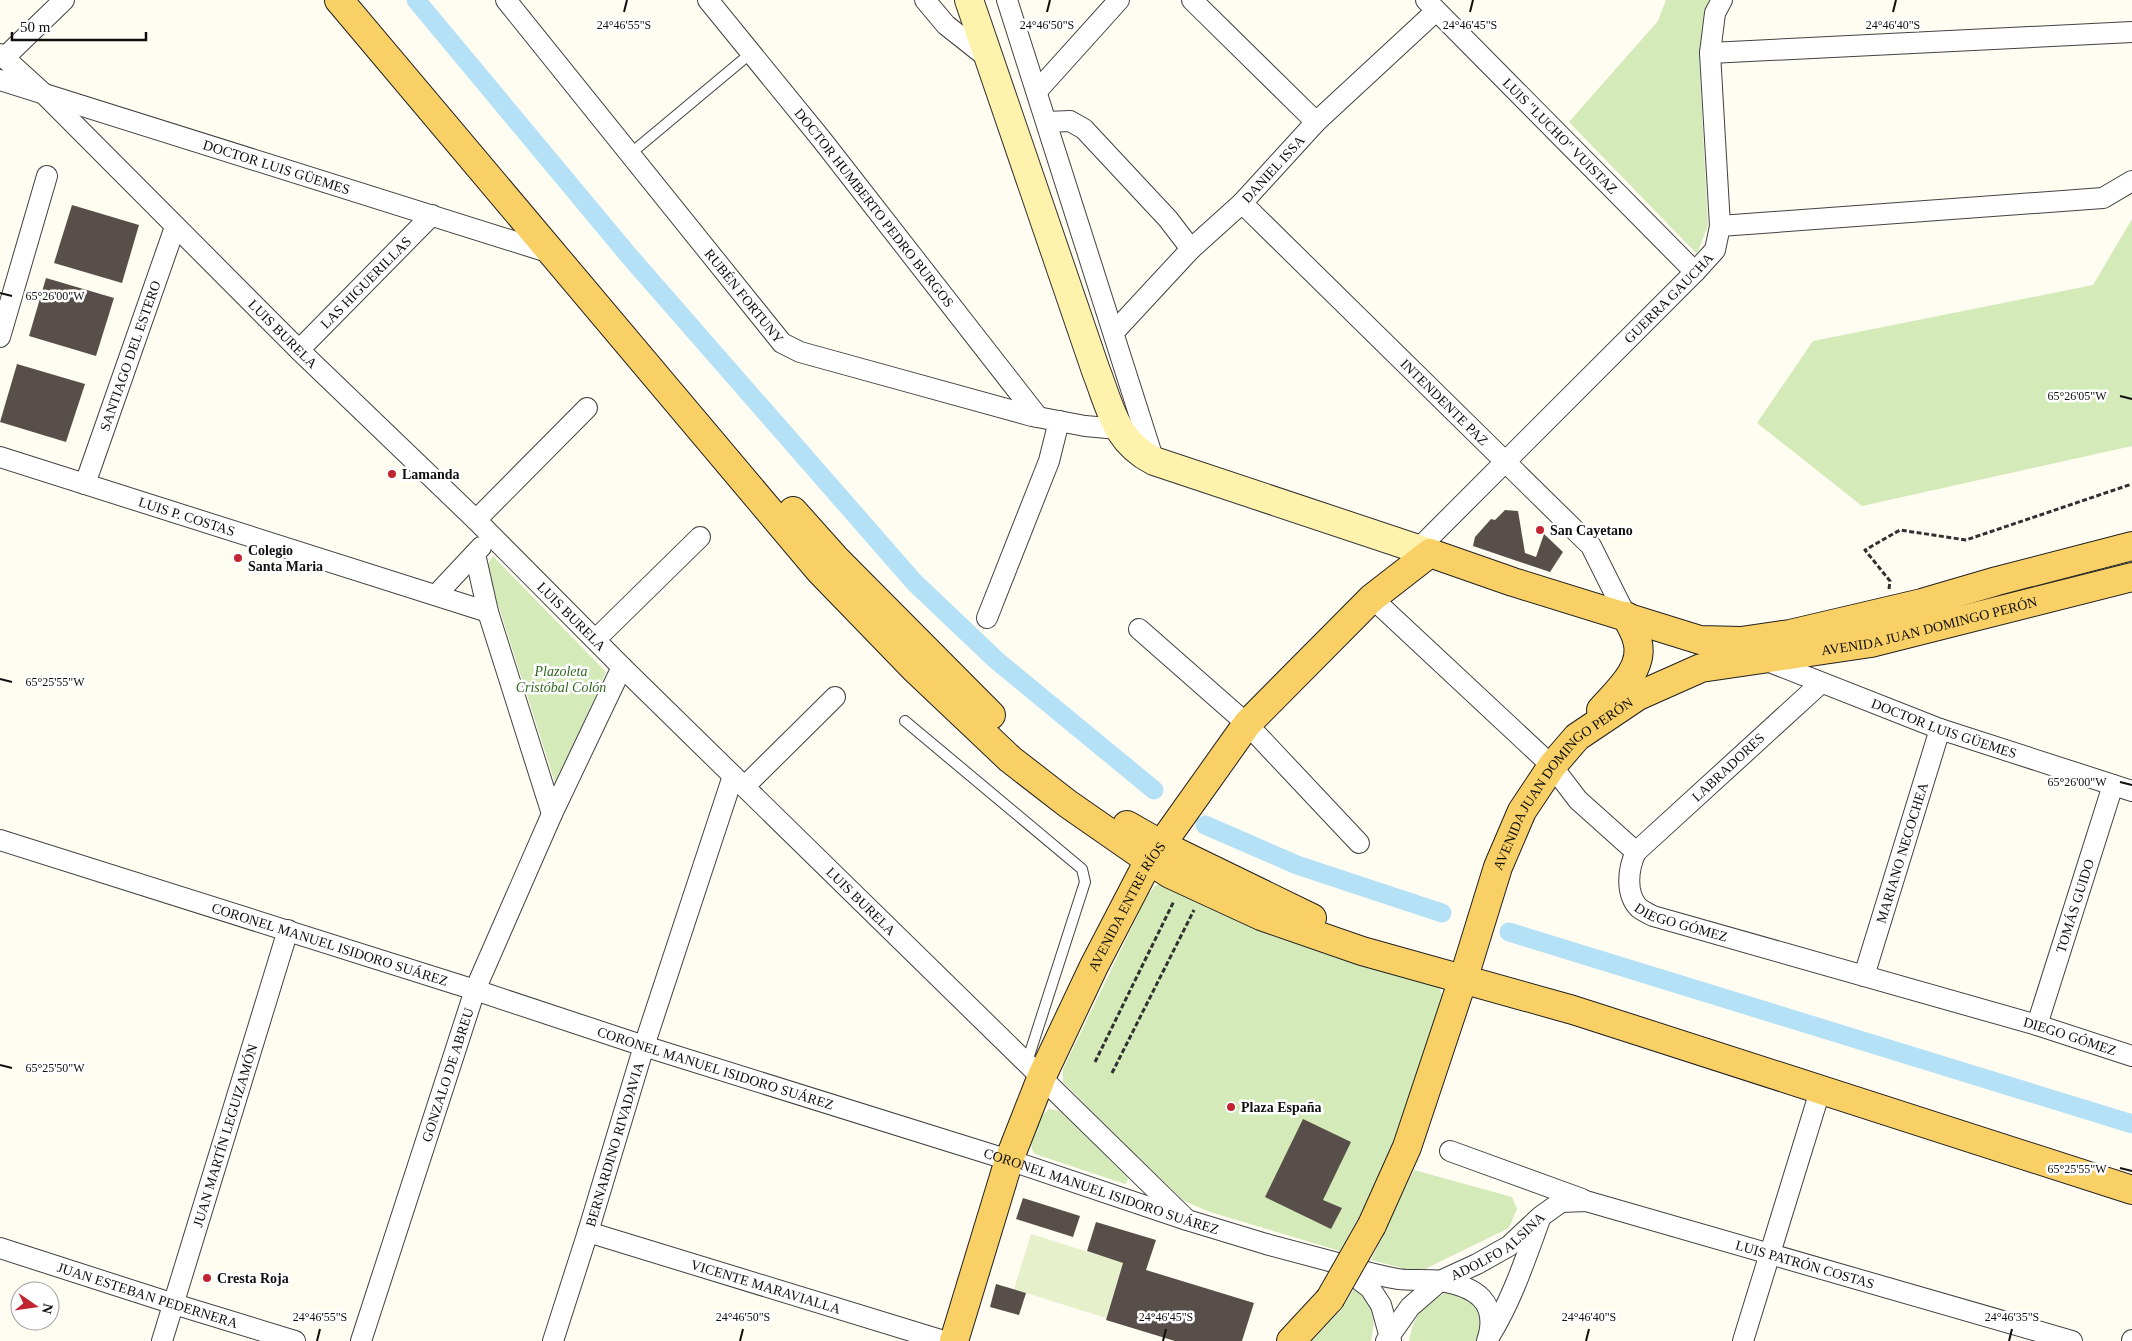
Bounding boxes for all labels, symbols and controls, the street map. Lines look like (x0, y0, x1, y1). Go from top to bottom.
scale bar (12, 10, 146, 42)
text: 24°46'55"S (597, 18, 651, 32)
text: 24°46'50"S (1020, 18, 1074, 32)
text: 24°46'45"S (1443, 18, 1497, 32)
text: 24°46'40"S (1866, 18, 1920, 32)
text: 50 m (20, 19, 51, 35)
street label: LUIS "LUCHO" VUISTAZ (1500, 75, 1620, 197)
street label: DOCTOR HUMBERTO PEDRO BURGOS (791, 106, 956, 310)
street label: DANIEL ISSA (1239, 132, 1308, 206)
street label: DOCTOR LUIS GÜEMES (201, 137, 352, 197)
street label: LAS HIGUERILLAS (318, 234, 414, 332)
street label: RUBÉN FORTUNY (702, 246, 786, 346)
street label: GUERRA GAUCHA (1621, 250, 1717, 346)
street label: SANTIAGO DEL ESTERO (97, 279, 164, 433)
text: 65°26'00"W (25, 289, 85, 303)
street label: LUIS BURELA (245, 297, 321, 372)
street label: INTENDENTE PAZ (1397, 356, 1491, 449)
text: 65°26'05"W (2047, 389, 2107, 403)
place label: Lamanda (402, 467, 460, 482)
marker: Lamanda (386, 468, 398, 480)
street label: LUIS P. COSTAS (136, 494, 237, 539)
place label: San Cayetano (1550, 523, 1633, 538)
marker: San Cayetano (1534, 524, 1546, 536)
place label: Colegio Santa Maria (248, 543, 323, 574)
marker: Colegio Santa Maria (232, 552, 244, 564)
street label: LUIS BURELA (534, 579, 609, 655)
street label: AVENIDA JUAN DOMINGO PERÓN (1820, 594, 2039, 658)
park label: Plazoleta Cristóbal Colón (516, 664, 606, 695)
text: 65°25'55"W (25, 675, 85, 689)
street label: AVENIDA JUAN DOMINGO PERÓN (1491, 695, 1636, 873)
street label: DOCTOR LUIS GÜEMES (1869, 696, 2019, 761)
street label: LABRADORES (1689, 730, 1768, 805)
text: 65°26'00"W (2047, 775, 2107, 789)
street label: MARIANO NECOCHEA (1874, 780, 1931, 925)
street label: AVENIDA ENTRE RÍOS (1086, 839, 1169, 974)
street label: TOMÁS GUIDO (2053, 857, 2097, 955)
street label: LUIS BURELA (823, 864, 899, 939)
street label: CORONEL MANUEL ISIDORO SUÁREZ (210, 900, 450, 989)
street label: DIEGO GÓMEZ (1632, 900, 1729, 945)
street label: GONZALO DE ABREU (419, 1006, 477, 1144)
street label: DIEGO GÓMEZ (2022, 1015, 2118, 1058)
street label: CORONEL MANUEL ISIDORO SUÁREZ (595, 1024, 835, 1113)
street label: JUAN MARTÍN LEGUIZAMÓN (190, 1042, 261, 1229)
street label: BERNARDINO RIVADAVIA (583, 1060, 647, 1229)
text: 65°25'50"W (25, 1061, 85, 1075)
place label: Plaza España (1241, 1100, 1322, 1115)
marker: Plaza España (1225, 1101, 1237, 1113)
street label: CORONEL MANUEL ISIDORO SUÁREZ (982, 1146, 1221, 1237)
text: 65°25'55"W (2047, 1162, 2107, 1176)
street label: ADOLFO ALSINA (1448, 1209, 1549, 1283)
street label: LUIS PATRÓN COSTAS (1734, 1237, 1876, 1292)
street label: VICENTE MARAVIALLA (689, 1257, 843, 1317)
street label: JUAN ESTEBAN PEDERNERA (55, 1260, 240, 1331)
place label: Cresta Roja (217, 1271, 289, 1286)
marker: Cresta Roja (201, 1272, 213, 1284)
north arrow (10, 1281, 60, 1331)
text: N (39, 1302, 56, 1315)
text: 24°46'55"S (293, 1310, 347, 1324)
text: 24°46'50"S (716, 1310, 770, 1324)
text: 24°46'45"S (1139, 1310, 1193, 1324)
text: 24°46'40"S (1562, 1310, 1616, 1324)
text: 24°46'35"S (1985, 1310, 2039, 1324)

